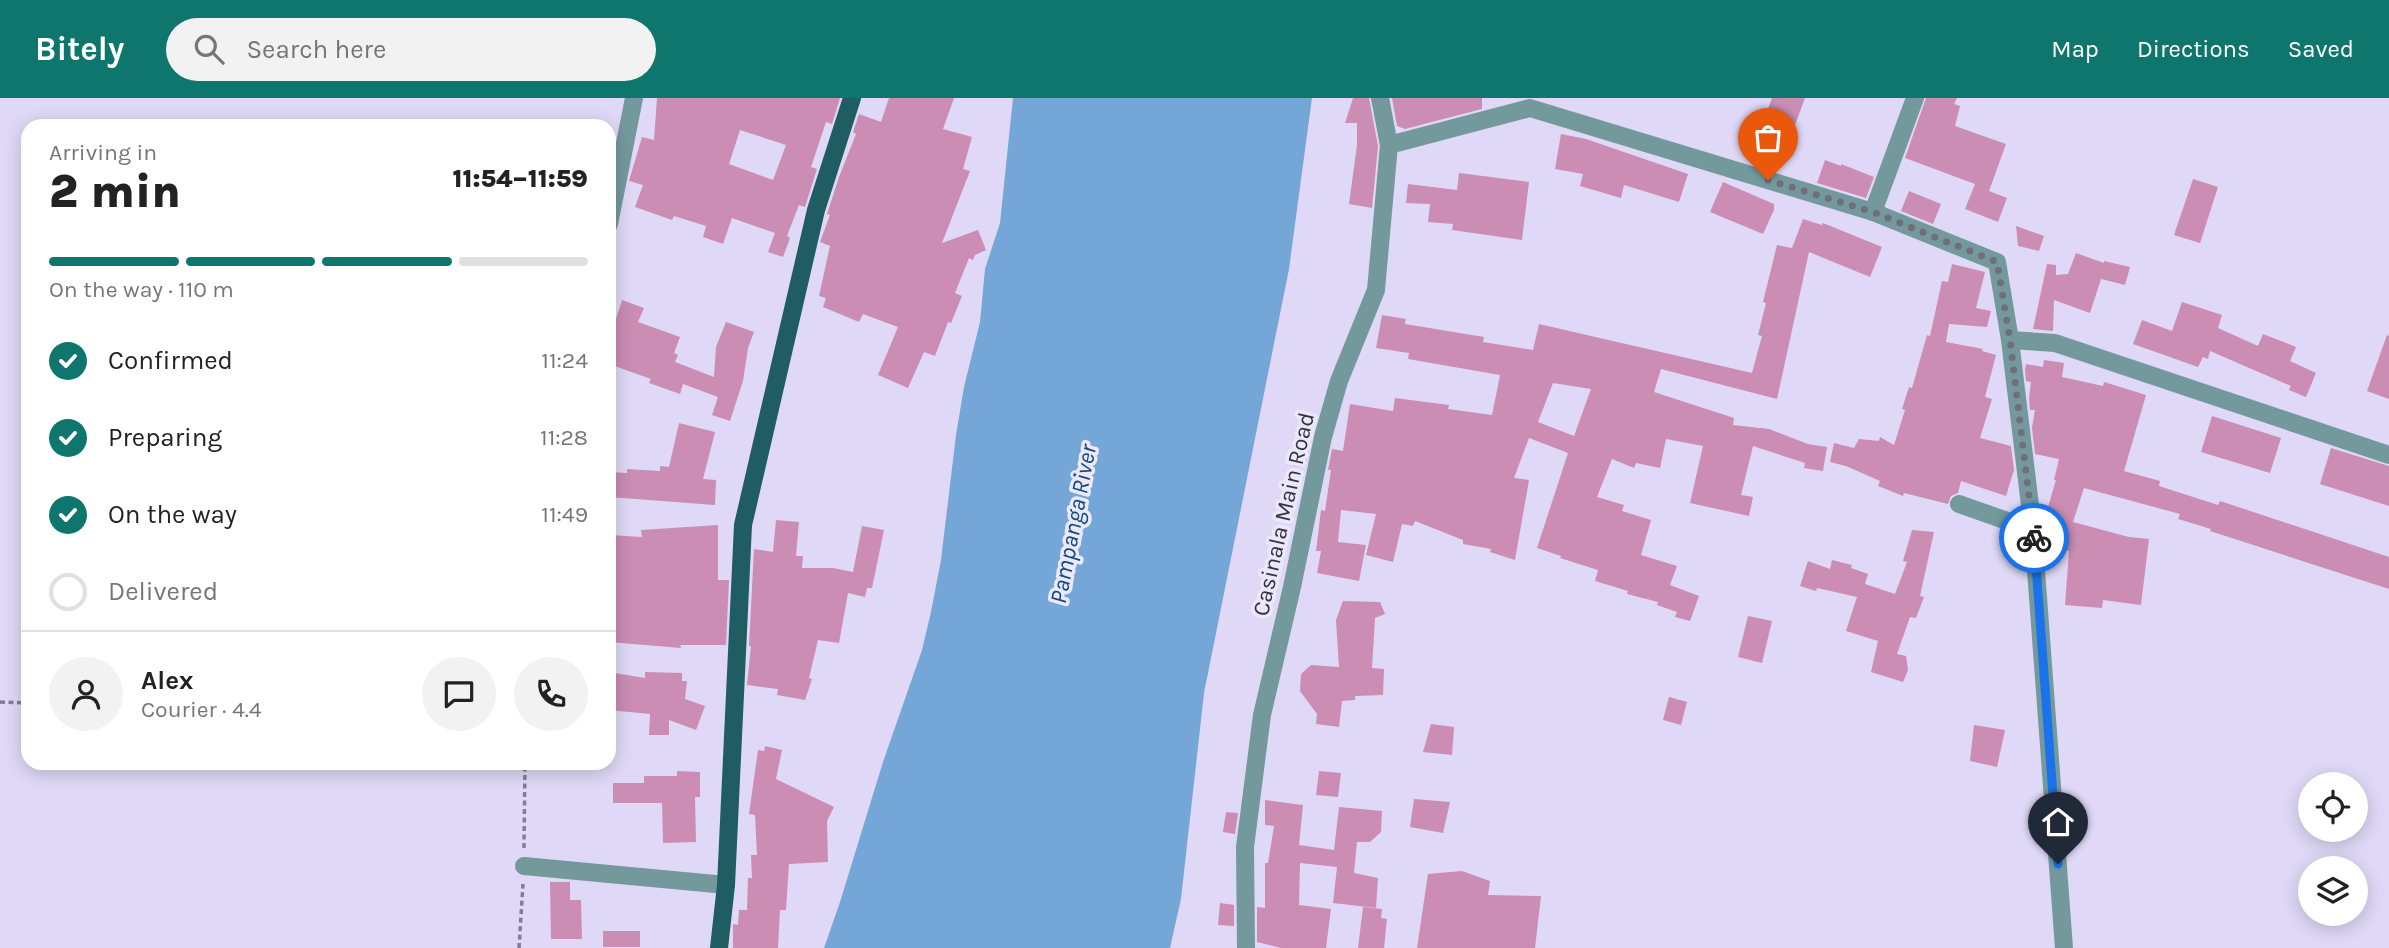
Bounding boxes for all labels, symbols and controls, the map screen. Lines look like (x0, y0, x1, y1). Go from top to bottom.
search box (166, 18, 656, 81)
text: Bitely (35, 30, 124, 68)
icon: search (190, 30, 228, 68)
text: Search here (246, 34, 386, 65)
text: Map (2051, 35, 2099, 63)
text: Directions (2137, 35, 2250, 63)
text: Saved (2288, 35, 2354, 63)
pin (1738, 108, 1798, 180)
icon: bag (1749, 119, 1787, 157)
text: Arriving in (49, 139, 157, 166)
text: 11:54–11:59 (452, 163, 588, 194)
text: 2 min (49, 165, 181, 219)
text: On the way · 110 m (49, 276, 234, 303)
icon: check (49, 342, 87, 380)
text: Confirmed (108, 345, 233, 376)
text: 11:24 (541, 347, 588, 374)
street label: Casinala Main Road (1247, 410, 1320, 619)
icon: check (49, 419, 87, 457)
text: Preparing (108, 422, 222, 453)
text: 11:28 (540, 424, 588, 451)
water label: Pampanga River (1044, 441, 1102, 606)
icon: check (49, 496, 87, 534)
text: On the way (108, 499, 237, 530)
text: 11:49 (541, 501, 588, 528)
courier (1999, 503, 2069, 573)
icon: bike (2015, 519, 2053, 557)
text: Delivered (108, 576, 218, 607)
button: person (49, 657, 123, 731)
button: chat (422, 657, 496, 731)
button: phone (514, 657, 588, 731)
text: Alex (141, 665, 193, 696)
text: Courier · 4.4 (141, 696, 262, 723)
map controls (2298, 772, 2368, 926)
button: locate (2298, 772, 2368, 842)
pin (2028, 792, 2088, 864)
icon: home (2039, 803, 2077, 841)
button: layers (2298, 856, 2368, 926)

